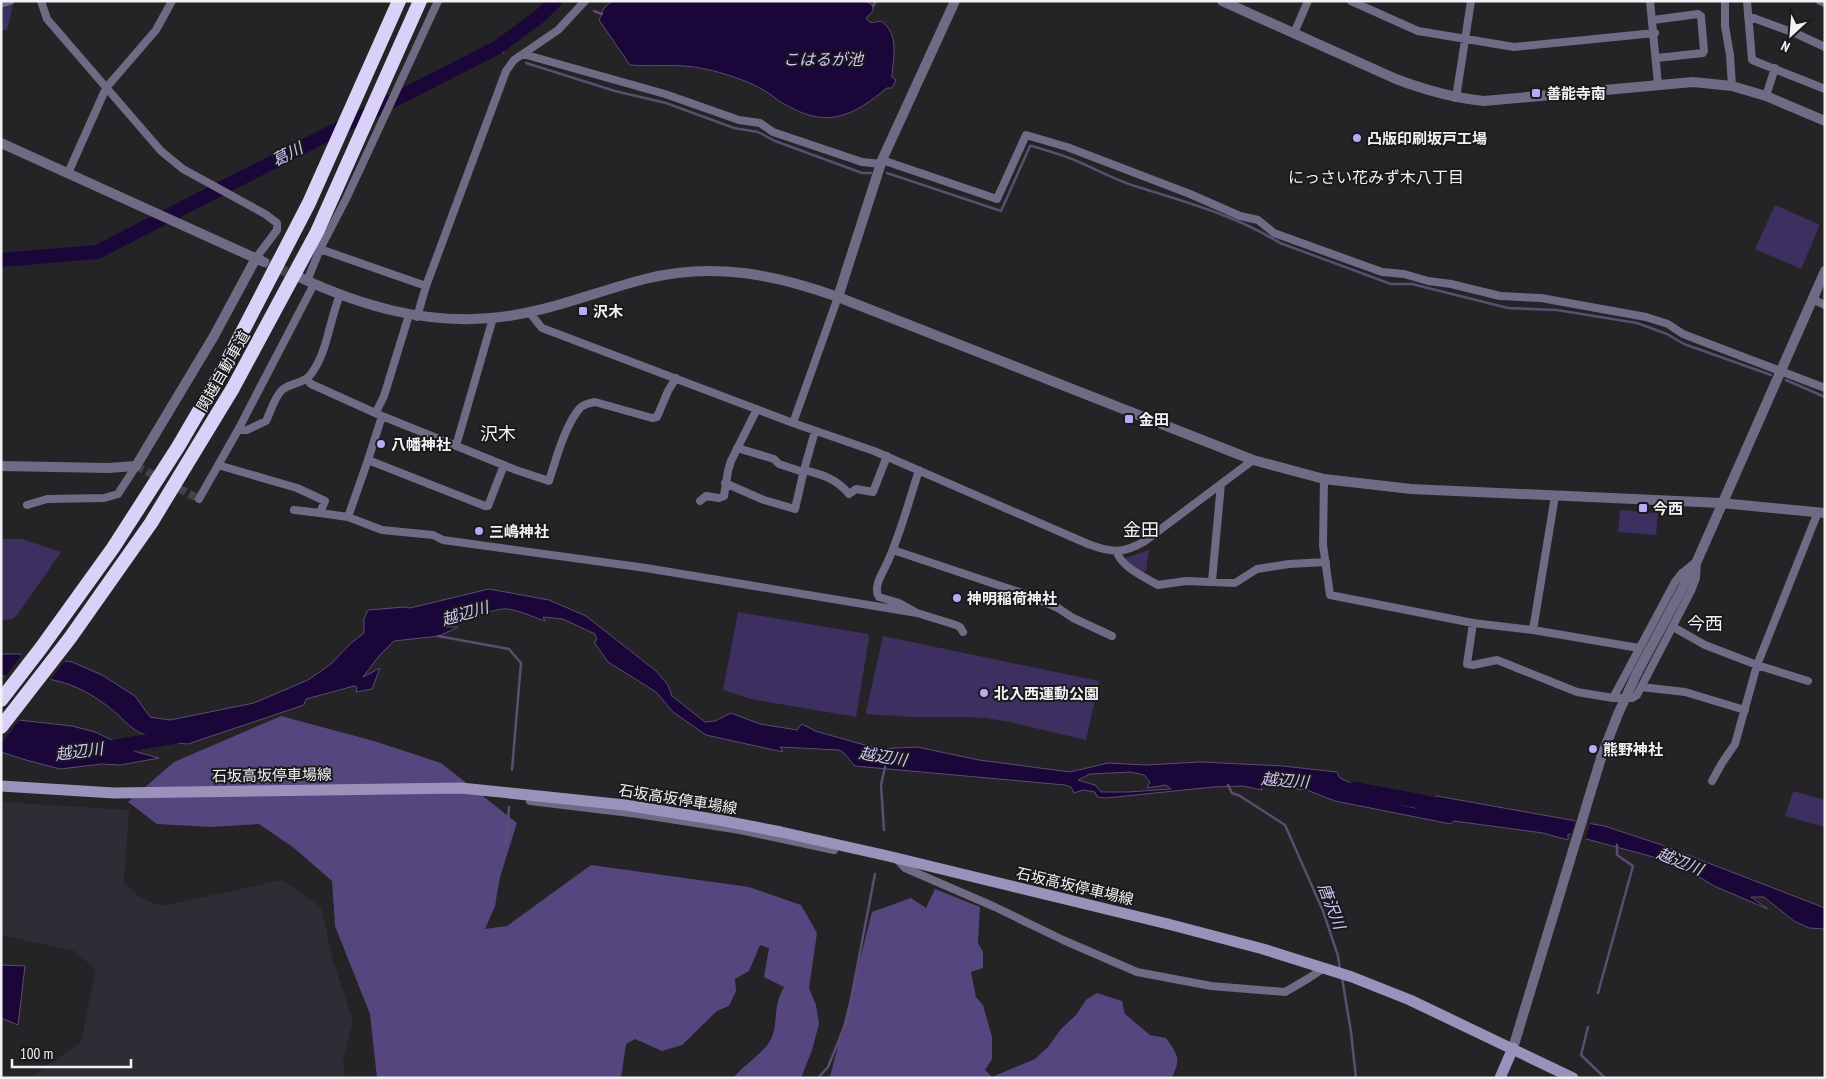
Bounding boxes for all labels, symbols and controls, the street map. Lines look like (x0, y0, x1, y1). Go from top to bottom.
north arrow (1766, 10, 1816, 60)
text: N (1778, 37, 1793, 56)
water label: こはるが池 (783, 49, 865, 69)
place label: 善能寺南 (1546, 84, 1606, 103)
marker: 善能寺南 (1530, 87, 1542, 99)
place label: 凸版印刷坂戸工場 (1367, 129, 1487, 148)
marker: 凸版印刷坂戸工場 (1351, 132, 1363, 144)
water label: 葛川 (268, 137, 308, 170)
district label: にっさい花みず木八丁目 (1288, 167, 1464, 187)
place label: 沢木 (593, 302, 623, 321)
marker: 沢木 (577, 305, 589, 317)
street label: 関越自動車道 (192, 327, 254, 415)
place label: 金田 (1139, 410, 1169, 429)
marker: 金田 (1123, 413, 1135, 425)
district label: 沢木 (480, 422, 516, 445)
place label: 八幡神社 (391, 435, 451, 454)
marker: 八幡神社 (375, 438, 387, 450)
place label: 今西 (1653, 499, 1683, 518)
marker: 今西 (1637, 502, 1649, 514)
district label: 金田 (1123, 518, 1159, 541)
place label: 三嶋神社 (489, 522, 549, 541)
marker: 三嶋神社 (473, 525, 485, 537)
place label: 神明稲荷神社 (966, 589, 1057, 608)
marker: 神明稲荷神社 (951, 592, 963, 604)
water label: 越辺川 (439, 596, 493, 629)
district label: 今西 (1687, 612, 1723, 635)
place label: 北入西運動公園 (994, 684, 1099, 703)
marker: 北入西運動公園 (978, 687, 990, 699)
water label: 越辺川 (54, 738, 106, 764)
place label: 熊野神社 (1603, 740, 1663, 759)
water label: 越辺川 (858, 742, 910, 770)
marker: 熊野神社 (1587, 743, 1599, 755)
street label: 石坂高坂停車場線 (212, 764, 332, 786)
water label: 越辺川 (1260, 768, 1312, 792)
street label: 石坂高坂停車場線 (617, 780, 739, 818)
water label: 越辺川 (1654, 843, 1708, 880)
street label: 石坂高坂停車場線 (1014, 863, 1136, 909)
water label: 唐沢川 (1314, 880, 1351, 934)
scale bar (12, 1036, 131, 1068)
text: 100 m (20, 1044, 53, 1063)

